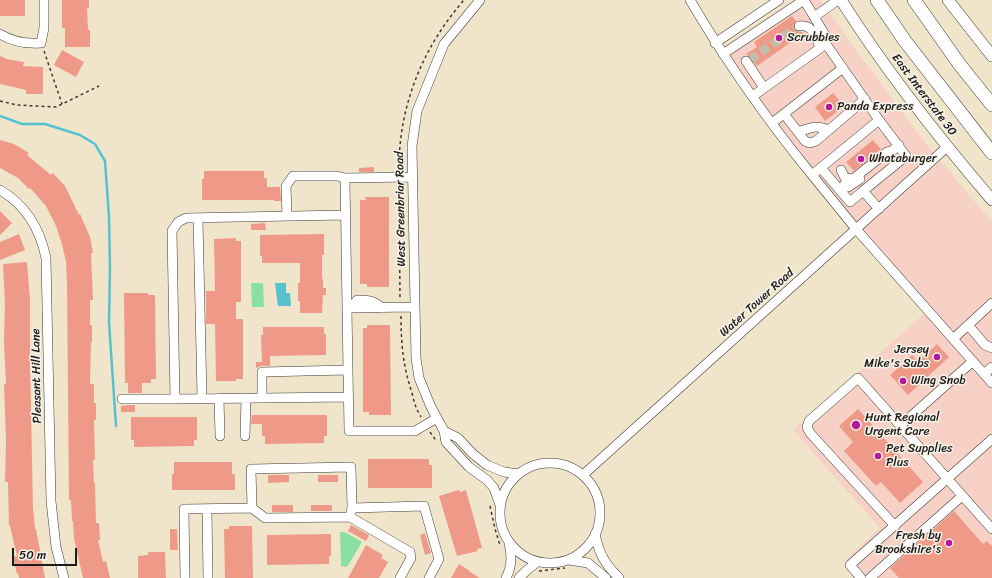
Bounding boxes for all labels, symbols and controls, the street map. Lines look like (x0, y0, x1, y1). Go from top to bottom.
place label: Scrubbies (787, 31, 839, 45)
marker: Scrubbies (774, 33, 784, 43)
street label: East Interstate 30 (889, 51, 959, 139)
place label: Panda Express (837, 100, 913, 114)
marker: Panda Express (824, 102, 834, 112)
street label: West Greenbriar Road (393, 151, 409, 267)
place label: Whataburger (869, 152, 937, 166)
marker: Whataburger (856, 154, 866, 164)
street label: Water Tower Road (717, 266, 797, 340)
street label: Pleasant Hill Lane (29, 328, 45, 424)
place label: Jersey Mike's Subs (864, 343, 929, 371)
marker: Jersey Mike's Subs (932, 352, 942, 362)
place label: Wing Snob (911, 374, 966, 388)
marker: Wing Snob (898, 376, 908, 386)
place label: Hunt Regional Urgent Care (865, 411, 939, 439)
marker: Hunt Regional Urgent Care (850, 419, 862, 431)
place label: Pet Supplies Plus (886, 442, 952, 470)
marker: Pet Supplies Plus (873, 451, 883, 461)
place label: Fresh by Brookshire's (875, 529, 941, 557)
marker: Fresh by Brookshire's (944, 538, 954, 548)
scale bar (14, 540, 79, 566)
text: 50 m (19, 544, 46, 566)

